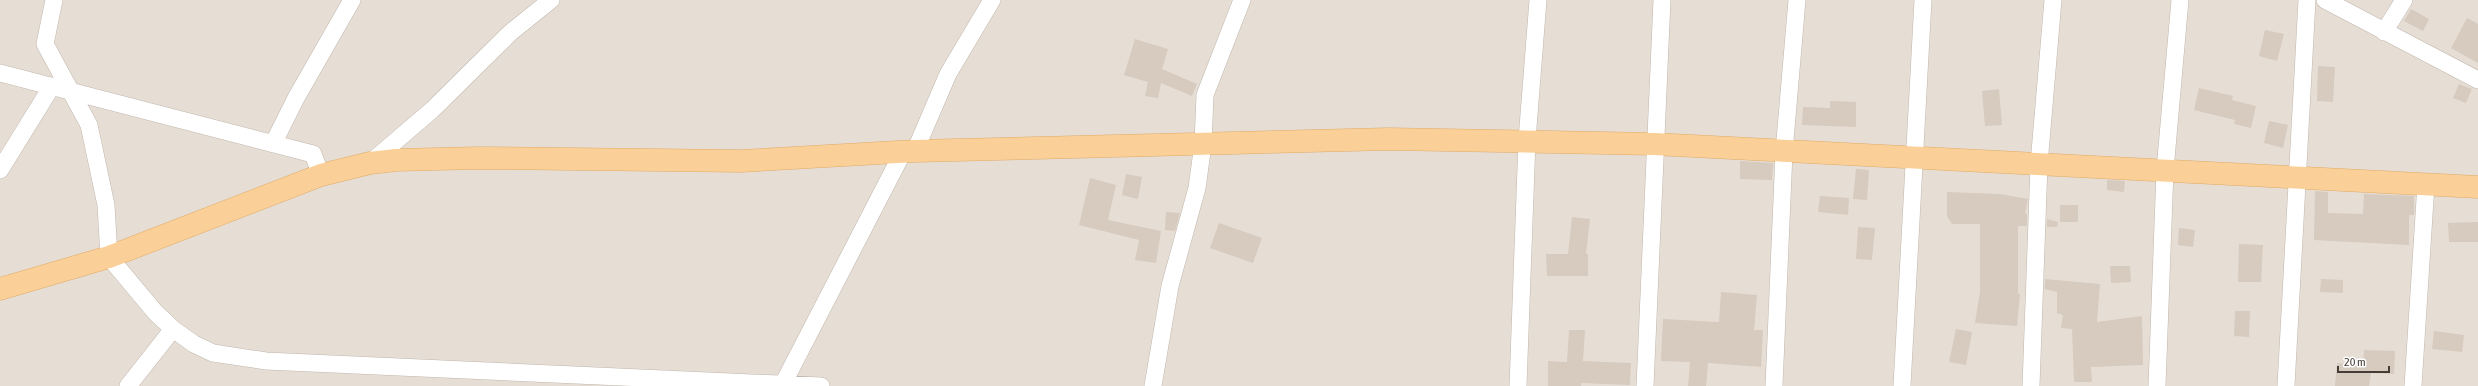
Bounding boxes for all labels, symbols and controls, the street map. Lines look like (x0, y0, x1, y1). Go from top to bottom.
scale bar (2338, 348, 2389, 374)
text: 20 m (2344, 355, 2366, 369)

